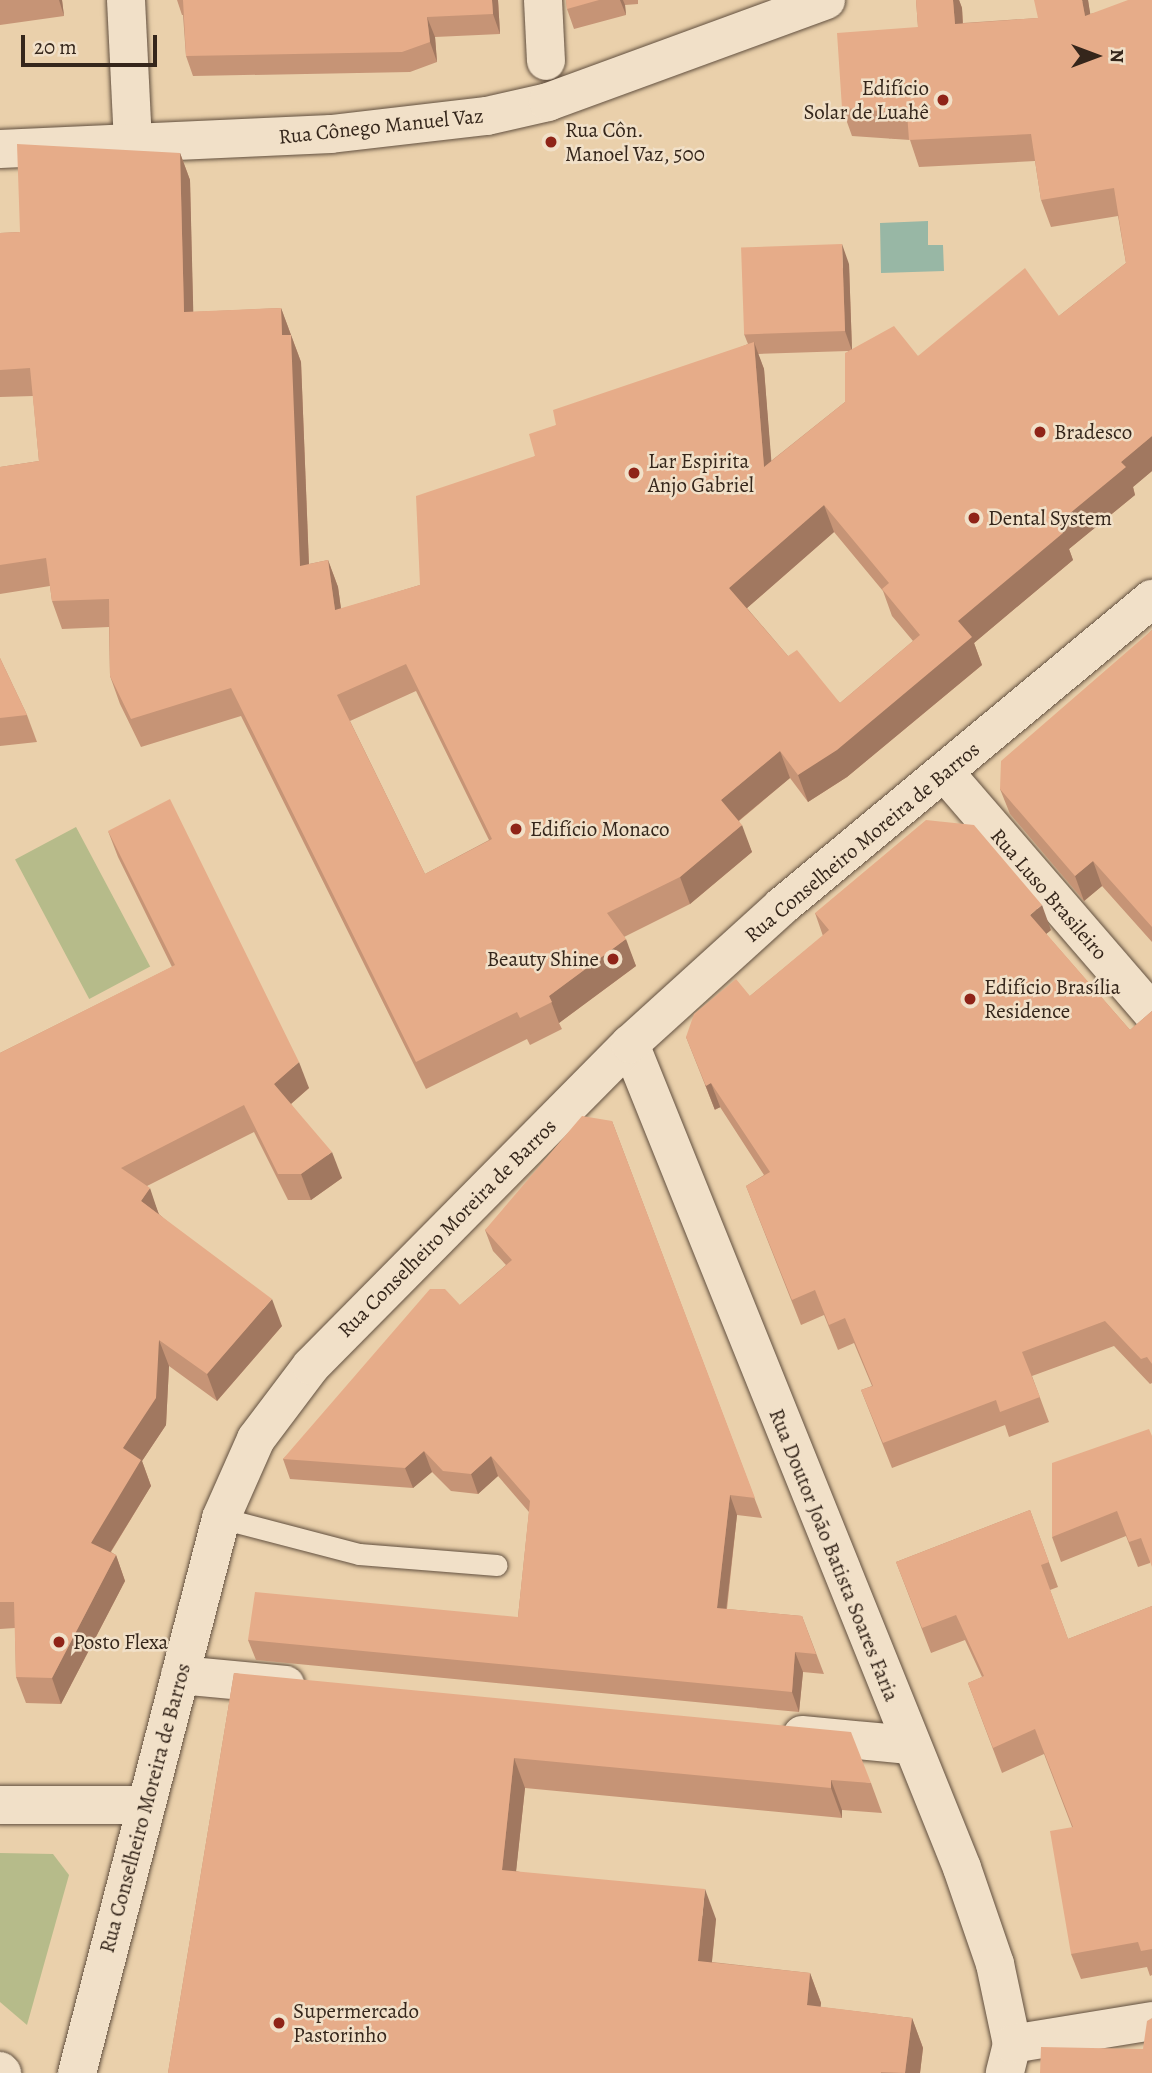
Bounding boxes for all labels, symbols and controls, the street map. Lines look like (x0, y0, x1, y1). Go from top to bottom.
scale bar (24, 21, 161, 65)
north arrow (1061, 21, 1131, 91)
text: 20 m (34, 33, 77, 61)
text: N (1104, 49, 1130, 63)
place label: Edifício Solar de Luahê (803, 75, 929, 125)
marker: Edifício Solar de Luahê (935, 92, 951, 108)
street label: Rua Cônego Manuel Vaz (277, 103, 485, 149)
place label: Rua Côn. Manoel Vaz, 500 (565, 117, 705, 167)
marker: Rua Côn. Manoel Vaz, 500 (543, 134, 559, 150)
place label: Bradesco (1054, 419, 1132, 445)
marker: Bradesco (1032, 424, 1048, 440)
place label: Lar Espirita Anjo Gabriel (648, 448, 754, 498)
marker: Lar Espirita Anjo Gabriel (626, 465, 642, 481)
place label: Dental System (988, 505, 1112, 531)
marker: Dental System (966, 510, 982, 526)
street label: Rua Conselheiro Moreira de Barros (739, 736, 985, 948)
place label: Edifício Monaco (530, 816, 670, 842)
marker: Edifício Monaco (508, 821, 524, 837)
street label: Rua Luso Brasileiro (985, 823, 1113, 965)
place label: Beauty Shine (487, 946, 599, 972)
marker: Beauty Shine (605, 951, 621, 967)
place label: Edifício Brasília Residence (984, 974, 1121, 1024)
marker: Edifício Brasília Residence (962, 991, 978, 1007)
street label: Rua Conselheiro Moreira de Barros (332, 1113, 562, 1343)
street label: Rua Doutor João Batista Soares Faria (764, 1405, 904, 1705)
place label: Posto Flexa (73, 1629, 168, 1655)
marker: Posto Flexa (51, 1634, 67, 1650)
street label: Rua Conselheiro Moreira de Barros (94, 1660, 196, 1956)
place label: Supermercado Pastorinho (293, 1998, 419, 2048)
marker: Supermercado Pastorinho (271, 2015, 287, 2031)

